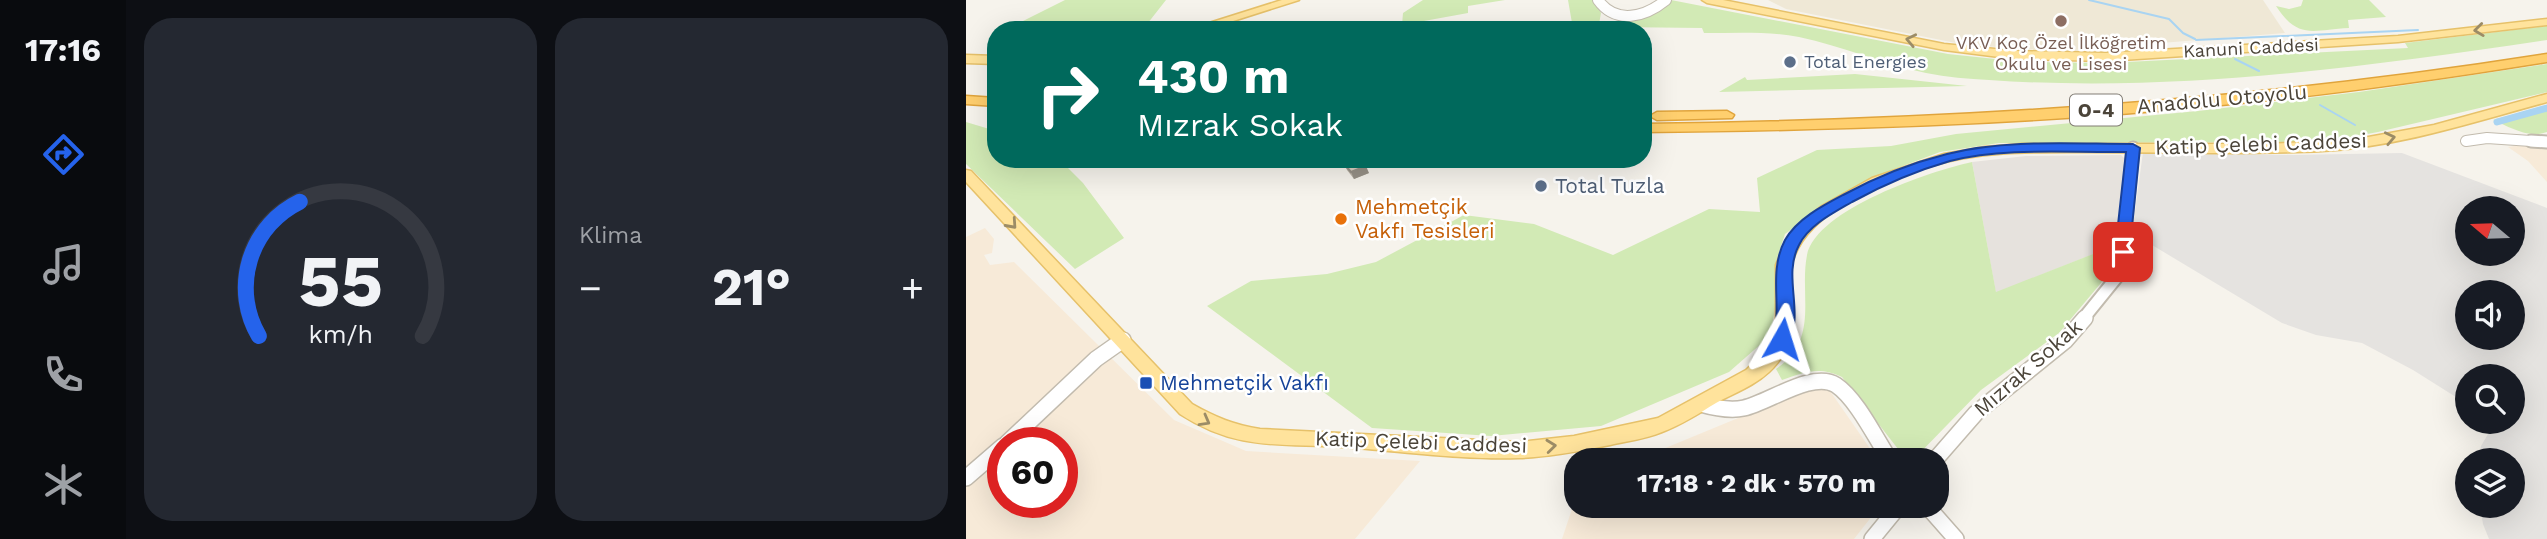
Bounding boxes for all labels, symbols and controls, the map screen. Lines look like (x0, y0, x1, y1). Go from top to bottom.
marker: VKV Koç Özel İlköğretim Okulu ve Lisesi (2053, 13, 2069, 29)
one-way arrow (2473, 22, 2485, 37)
text: 17:16 (25, 31, 101, 69)
place label: VKV Koç Özel İlköğretim Okulu ve Lisesi (1956, 32, 2166, 74)
street label: Kanuni Caddesi (2183, 33, 2319, 62)
one-way arrow (1905, 34, 1917, 49)
text: 430 m (1137, 47, 1289, 105)
icon: right (1022, 49, 1113, 140)
place label: Total Energies (1804, 51, 1926, 72)
marker: Total Energies (1782, 54, 1798, 70)
street label: Anadolu Otoyolu (2136, 79, 2308, 118)
road number: O-4 (2070, 94, 2122, 125)
text: Mızrak Sokak (1137, 106, 1343, 144)
street label: Katip Çelebi Caddesi (2155, 127, 2367, 160)
icon: directions (39, 130, 88, 179)
one-way arrow (2384, 132, 2396, 147)
place label: Total Tuzla (1555, 173, 1665, 198)
marker: Total Tuzla (1533, 178, 1549, 194)
place label: Mehmetçik Vakfı Tesisleri (1355, 194, 1494, 243)
north arrow (2455, 196, 2525, 266)
map controls (2455, 196, 2525, 518)
marker: Mehmetçik Vakfı Tesisleri (1333, 211, 1349, 227)
one-way arrow (1004, 216, 1016, 229)
text: Klima (579, 222, 642, 249)
pin (2093, 222, 2153, 282)
icon: arrive (2104, 233, 2142, 271)
text: 55 (298, 238, 383, 324)
icon: music (39, 240, 88, 289)
text: 21° (712, 257, 791, 318)
text: − (579, 266, 602, 310)
text: + (901, 266, 924, 310)
button: sound (2455, 280, 2525, 350)
position arrow (1745, 302, 1819, 376)
street label: Mızrak Sokak (1969, 314, 2087, 421)
text: km/h (308, 319, 373, 348)
icon: phone (39, 350, 88, 399)
button: search (2455, 364, 2525, 434)
place label: Mehmetçik Vakfı (1160, 370, 1329, 395)
marker: Mehmetçik Vakfı (1138, 375, 1154, 391)
one-way arrow (1198, 413, 1210, 426)
street label: Katip Çelebi Caddesi (1315, 425, 1527, 458)
speed limit sign: 60 (987, 427, 1078, 518)
one-way arrow (1546, 439, 1557, 454)
button: layers (2455, 448, 2525, 518)
icon: climate (39, 460, 88, 509)
text: 17:18 · 2 dk · 570 m (1637, 468, 1876, 498)

